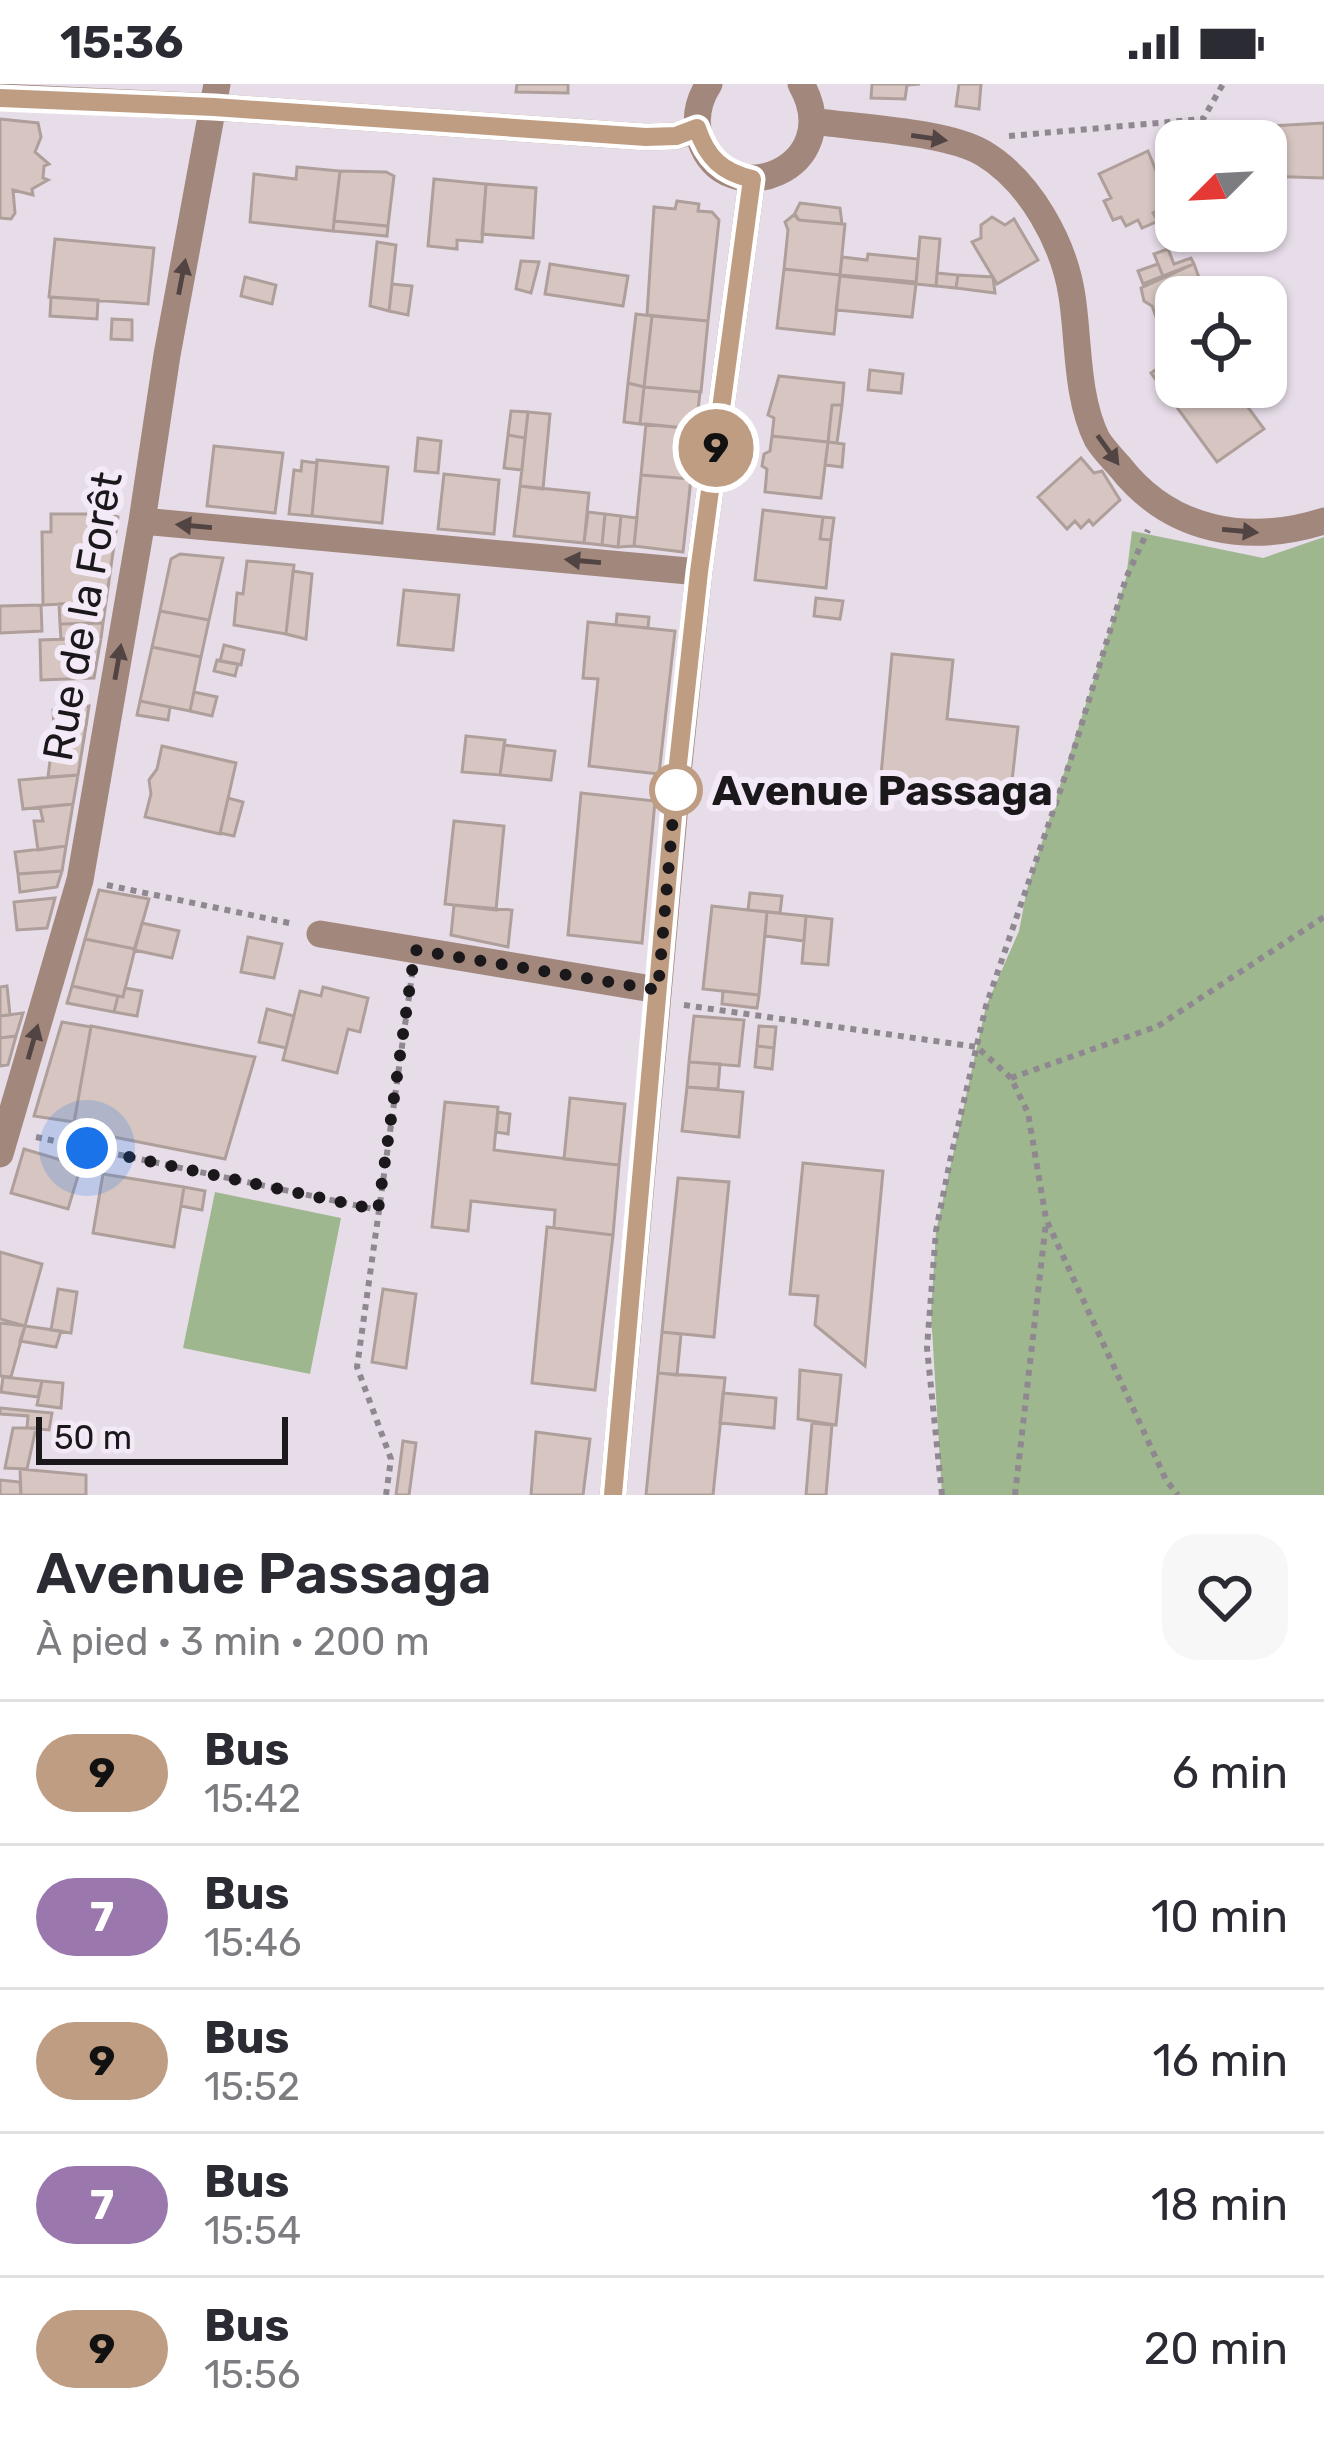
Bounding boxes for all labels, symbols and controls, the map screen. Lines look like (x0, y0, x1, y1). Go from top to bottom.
text: 15:36 (60, 16, 184, 69)
north arrow (1155, 120, 1287, 252)
map controls (1155, 120, 1287, 408)
one-way arrow (911, 129, 948, 148)
one-way arrow (173, 258, 192, 296)
button: locate (1155, 276, 1287, 408)
line badge: 9 (677, 409, 755, 487)
text: 9 (703, 423, 729, 473)
one-way arrow (1096, 434, 1119, 466)
street label: Rue de la Forêt (33, 468, 133, 765)
one-way arrow (175, 516, 212, 535)
one-way arrow (1222, 522, 1259, 541)
one-way arrow (563, 551, 601, 570)
one-way arrow (108, 643, 127, 680)
marker: Avenue Passaga (651, 765, 701, 815)
place label: Avenue Passaga (712, 766, 1053, 816)
one-way arrow (24, 1023, 43, 1060)
your location (57, 1118, 117, 1178)
scale bar (36, 1411, 288, 1464)
text: 50 m (54, 1418, 132, 1457)
button: heart (1162, 1534, 1288, 1660)
text: Avenue Passaga (36, 1540, 492, 1607)
text: À pied · 3 min · 200 m (36, 1619, 430, 1665)
text: Bus (204, 1723, 289, 1776)
text: 6 min (1172, 1746, 1288, 1799)
text: 9 (89, 1748, 115, 1798)
text: 15:42 (204, 1776, 301, 1822)
text: Bus (204, 1867, 289, 1920)
text: 10 min (1151, 1890, 1288, 1943)
text: 7 (90, 1892, 114, 1942)
text: 15:46 (204, 1920, 302, 1966)
text: Bus (204, 2011, 289, 2064)
text: 16 min (1152, 2034, 1288, 2087)
text: 9 (89, 2036, 115, 2086)
text: 15:52 (204, 2064, 300, 2110)
text: Bus (204, 2155, 289, 2208)
text: 18 min (1151, 2178, 1288, 2231)
text: 7 (90, 2180, 114, 2230)
text: 15:54 (204, 2208, 301, 2254)
text: Bus (204, 2299, 289, 2352)
text: 20 min (1144, 2322, 1288, 2375)
text: 9 (89, 2324, 115, 2374)
text: 15:56 (204, 2352, 301, 2398)

